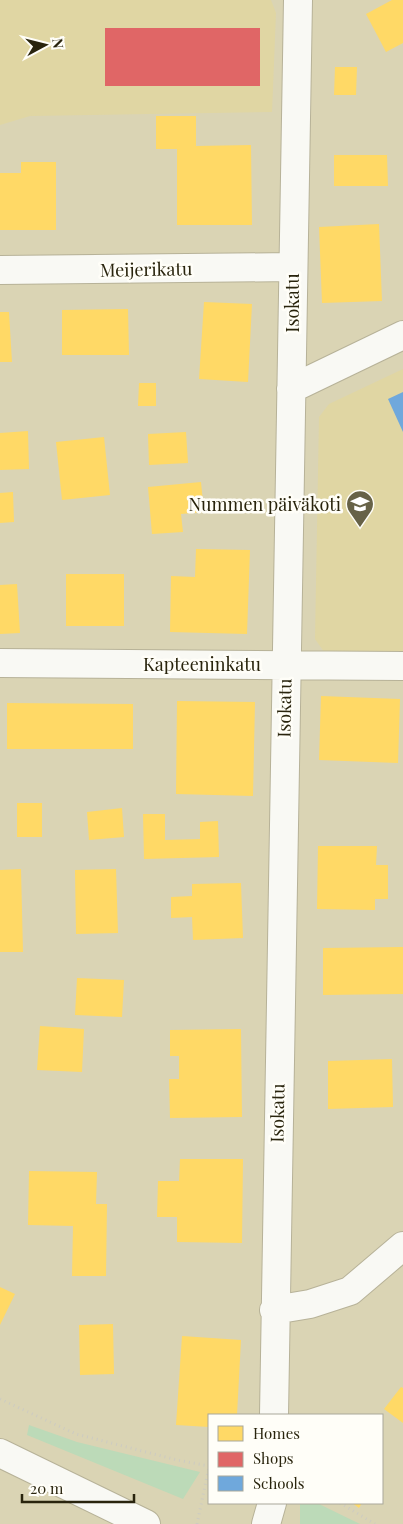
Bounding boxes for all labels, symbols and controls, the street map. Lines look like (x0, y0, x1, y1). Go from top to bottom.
north arrow (20, 20, 70, 70)
text: N (48, 37, 68, 50)
street label: Meijerikatu (100, 256, 193, 282)
street label: Isokatu (280, 273, 304, 333)
school or university icon: Nummen päiväkoti (345, 489, 375, 528)
place label: Nummen päiväkoti (189, 492, 341, 516)
street label: Kapteeninkatu (143, 652, 262, 676)
street label: Isokatu (271, 678, 297, 738)
street label: Isokatu (264, 1083, 290, 1143)
legend (208, 1414, 383, 1504)
text: Homes (253, 1423, 300, 1443)
text: Shops (253, 1448, 294, 1468)
scale bar (22, 1472, 135, 1504)
text: Schools (253, 1473, 305, 1493)
text: 20 m (30, 1478, 64, 1498)

